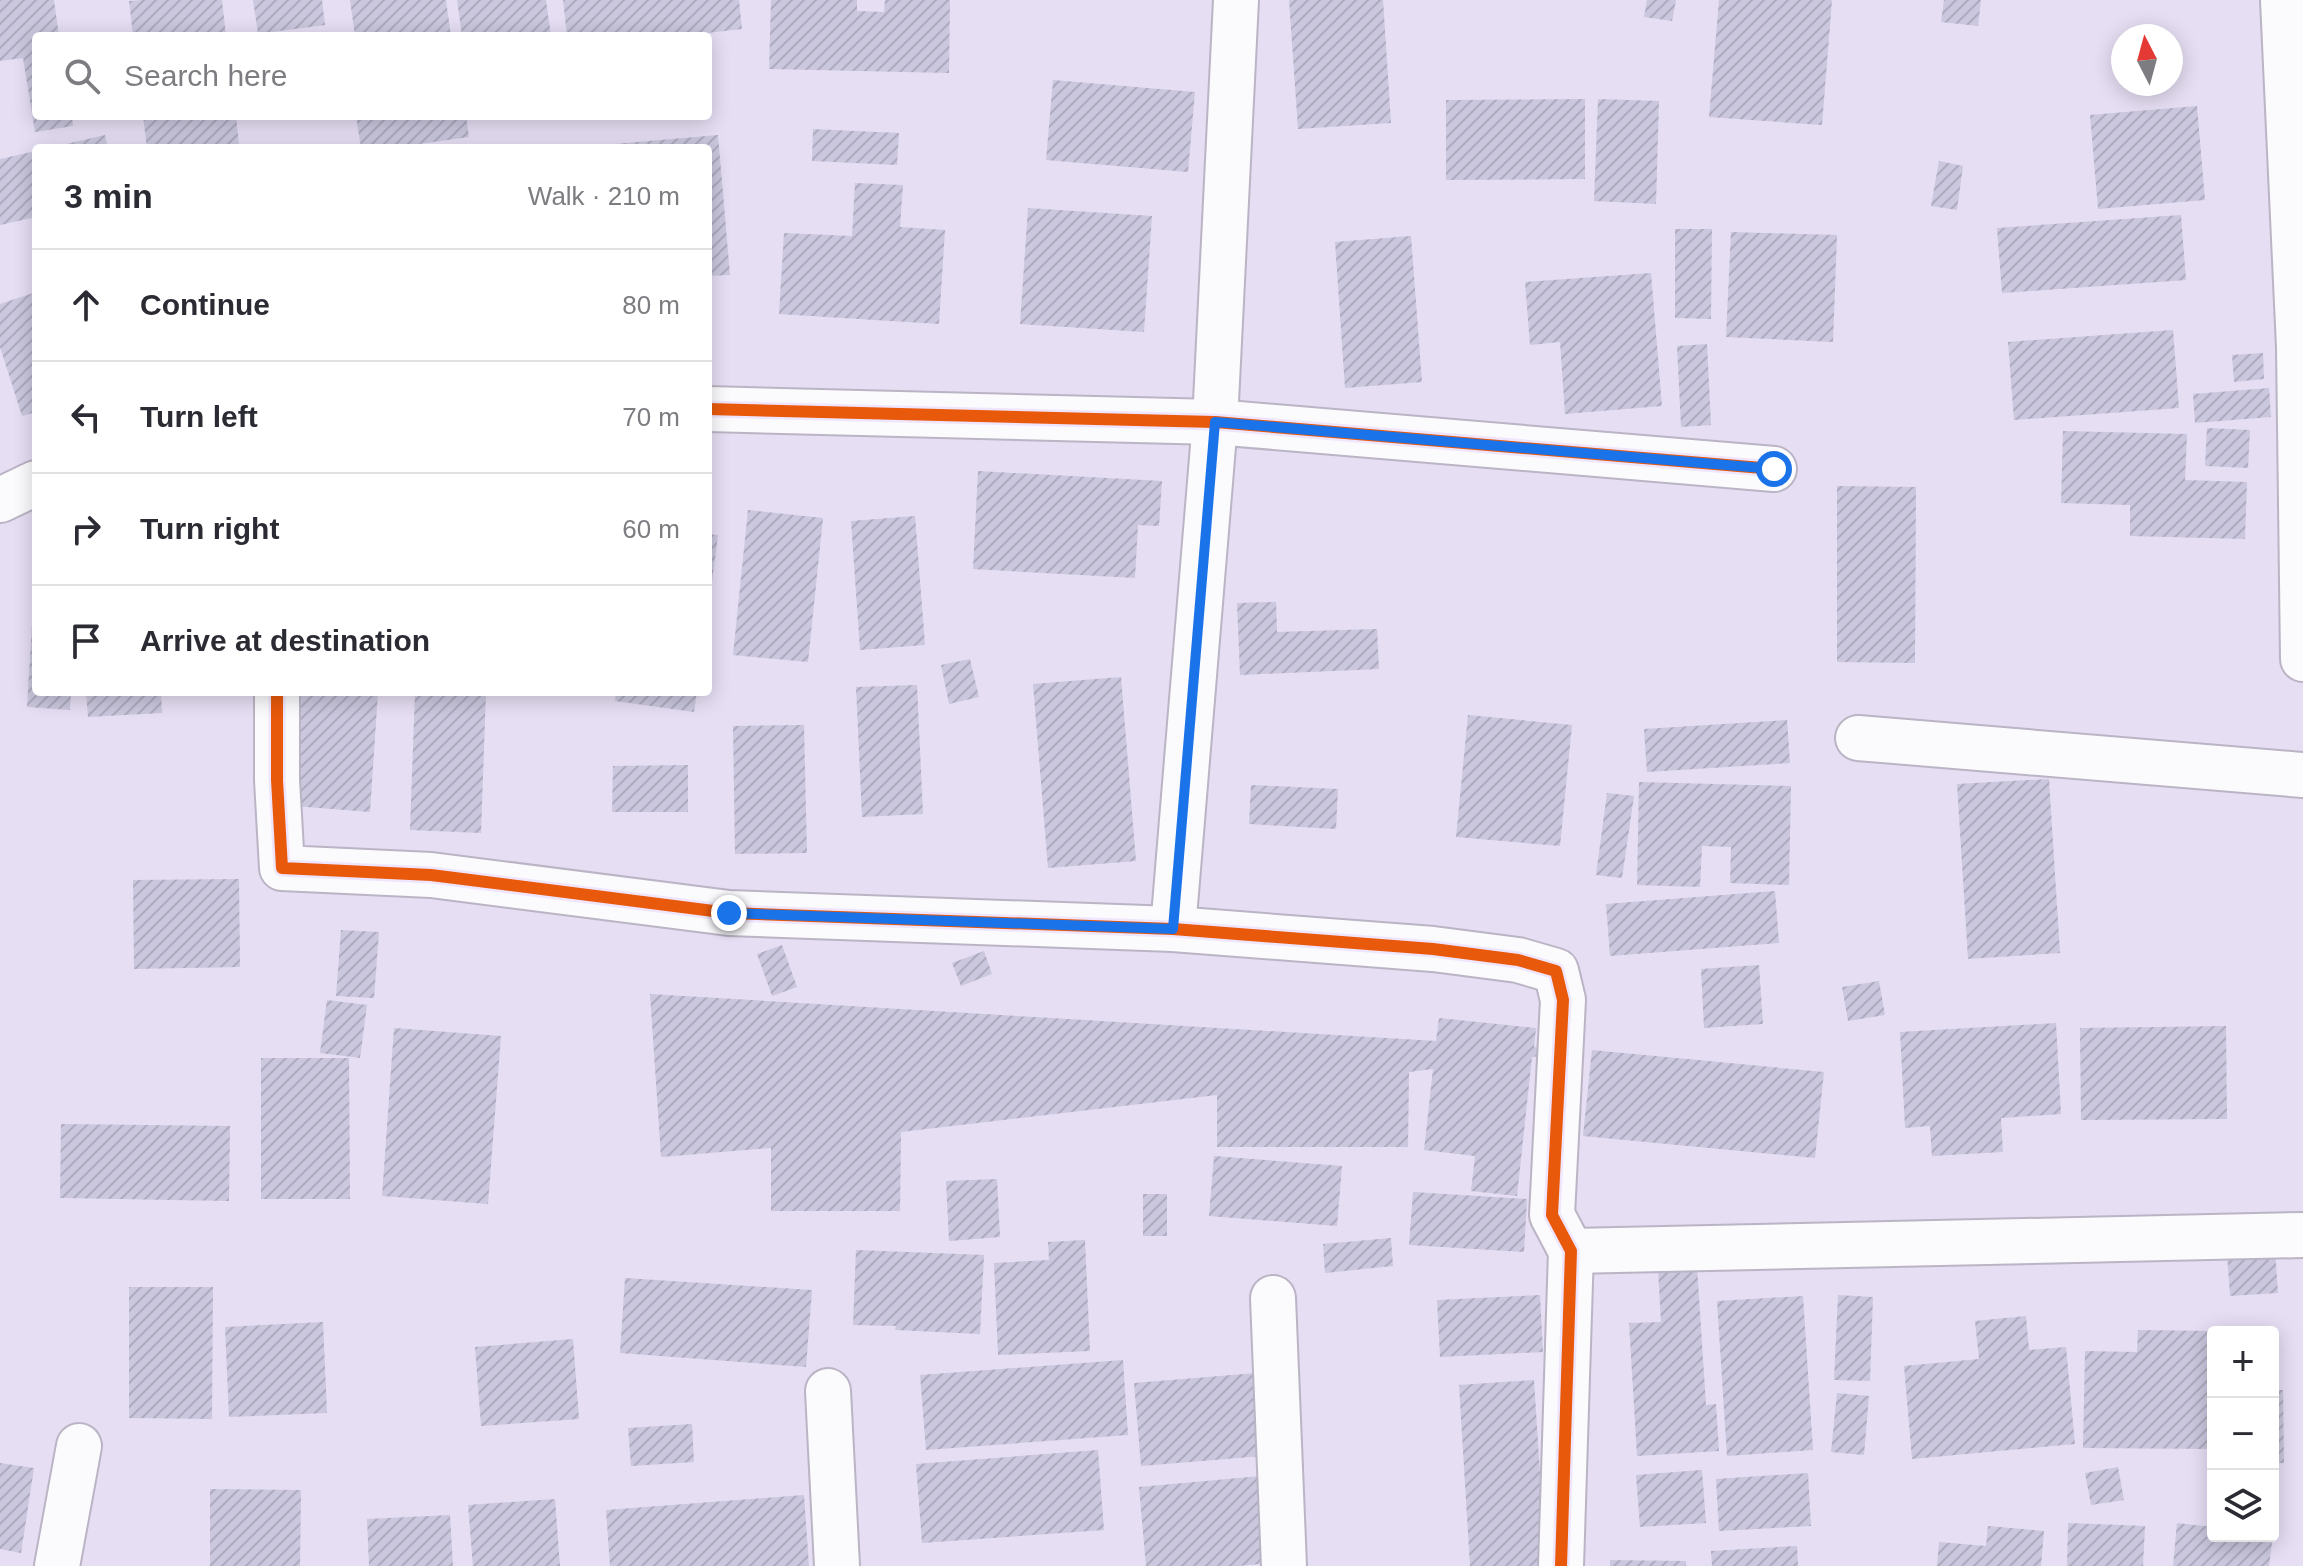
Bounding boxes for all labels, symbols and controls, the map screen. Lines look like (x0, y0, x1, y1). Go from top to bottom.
north arrow (2111, 24, 2183, 96)
search box (32, 32, 712, 120)
icon: search (60, 54, 104, 98)
text: Search here (124, 59, 287, 92)
text: 3 min (64, 177, 153, 215)
text: Walk · 210 m (528, 181, 680, 211)
icon: ahead (64, 283, 108, 327)
text: Continue (140, 288, 270, 321)
text: 80 m (622, 290, 680, 320)
icon: left (64, 395, 108, 439)
text: Turn left (140, 400, 258, 433)
text: 70 m (622, 402, 680, 432)
route start (1756, 451, 1792, 487)
icon: right (64, 507, 108, 551)
text: Turn right (140, 512, 279, 545)
text: 60 m (622, 514, 680, 544)
icon: arrive (64, 619, 108, 663)
text: Arrive at destination (140, 624, 430, 657)
route end (711, 895, 747, 931)
map controls (2207, 1326, 2279, 1542)
button: + (2207, 1326, 2279, 1398)
button: − (2207, 1398, 2279, 1470)
button: layers (2207, 1470, 2279, 1542)

